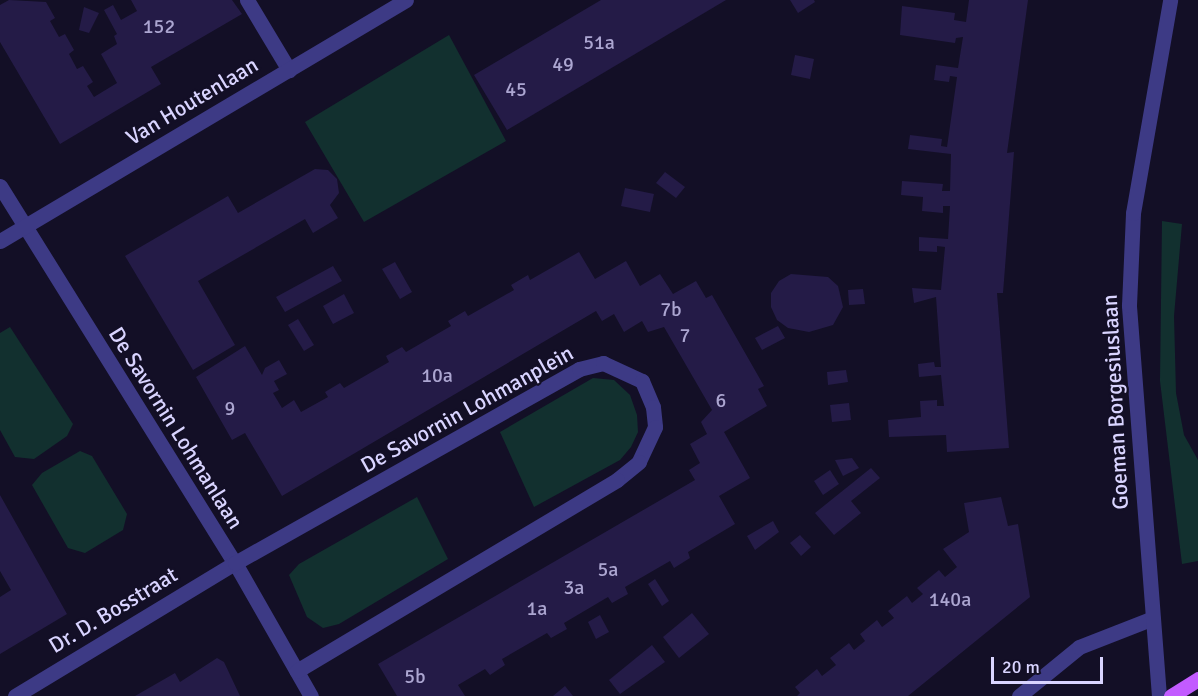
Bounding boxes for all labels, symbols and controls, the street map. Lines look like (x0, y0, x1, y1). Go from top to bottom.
house number: 152 (143, 14, 175, 38)
house number: 51a (583, 30, 615, 54)
street label: Van Houtenlaan (121, 51, 263, 151)
house number: 49 (552, 52, 574, 76)
house number: 45 (505, 77, 527, 101)
street label: Goeman Borgesiuslaan (1096, 294, 1134, 510)
house number: 7b (660, 297, 682, 321)
street label: De Savornin Lohmanlaan (103, 322, 249, 534)
house number: 7 (680, 323, 690, 347)
street label: De Savornin Lohmanplein (356, 339, 578, 479)
house number: 10a (421, 363, 453, 387)
house number: 6 (716, 388, 726, 412)
house number: 9 (225, 396, 235, 420)
house number: 5a (598, 557, 618, 581)
street label: Dr. D. Bosstraat (44, 561, 182, 659)
house number: 3a (564, 575, 584, 599)
house number: 140a (929, 587, 971, 611)
house number: 1a (527, 596, 547, 620)
scale bar (994, 645, 1106, 683)
text: 20 m (1002, 656, 1040, 678)
house number: 5b (404, 664, 426, 688)

